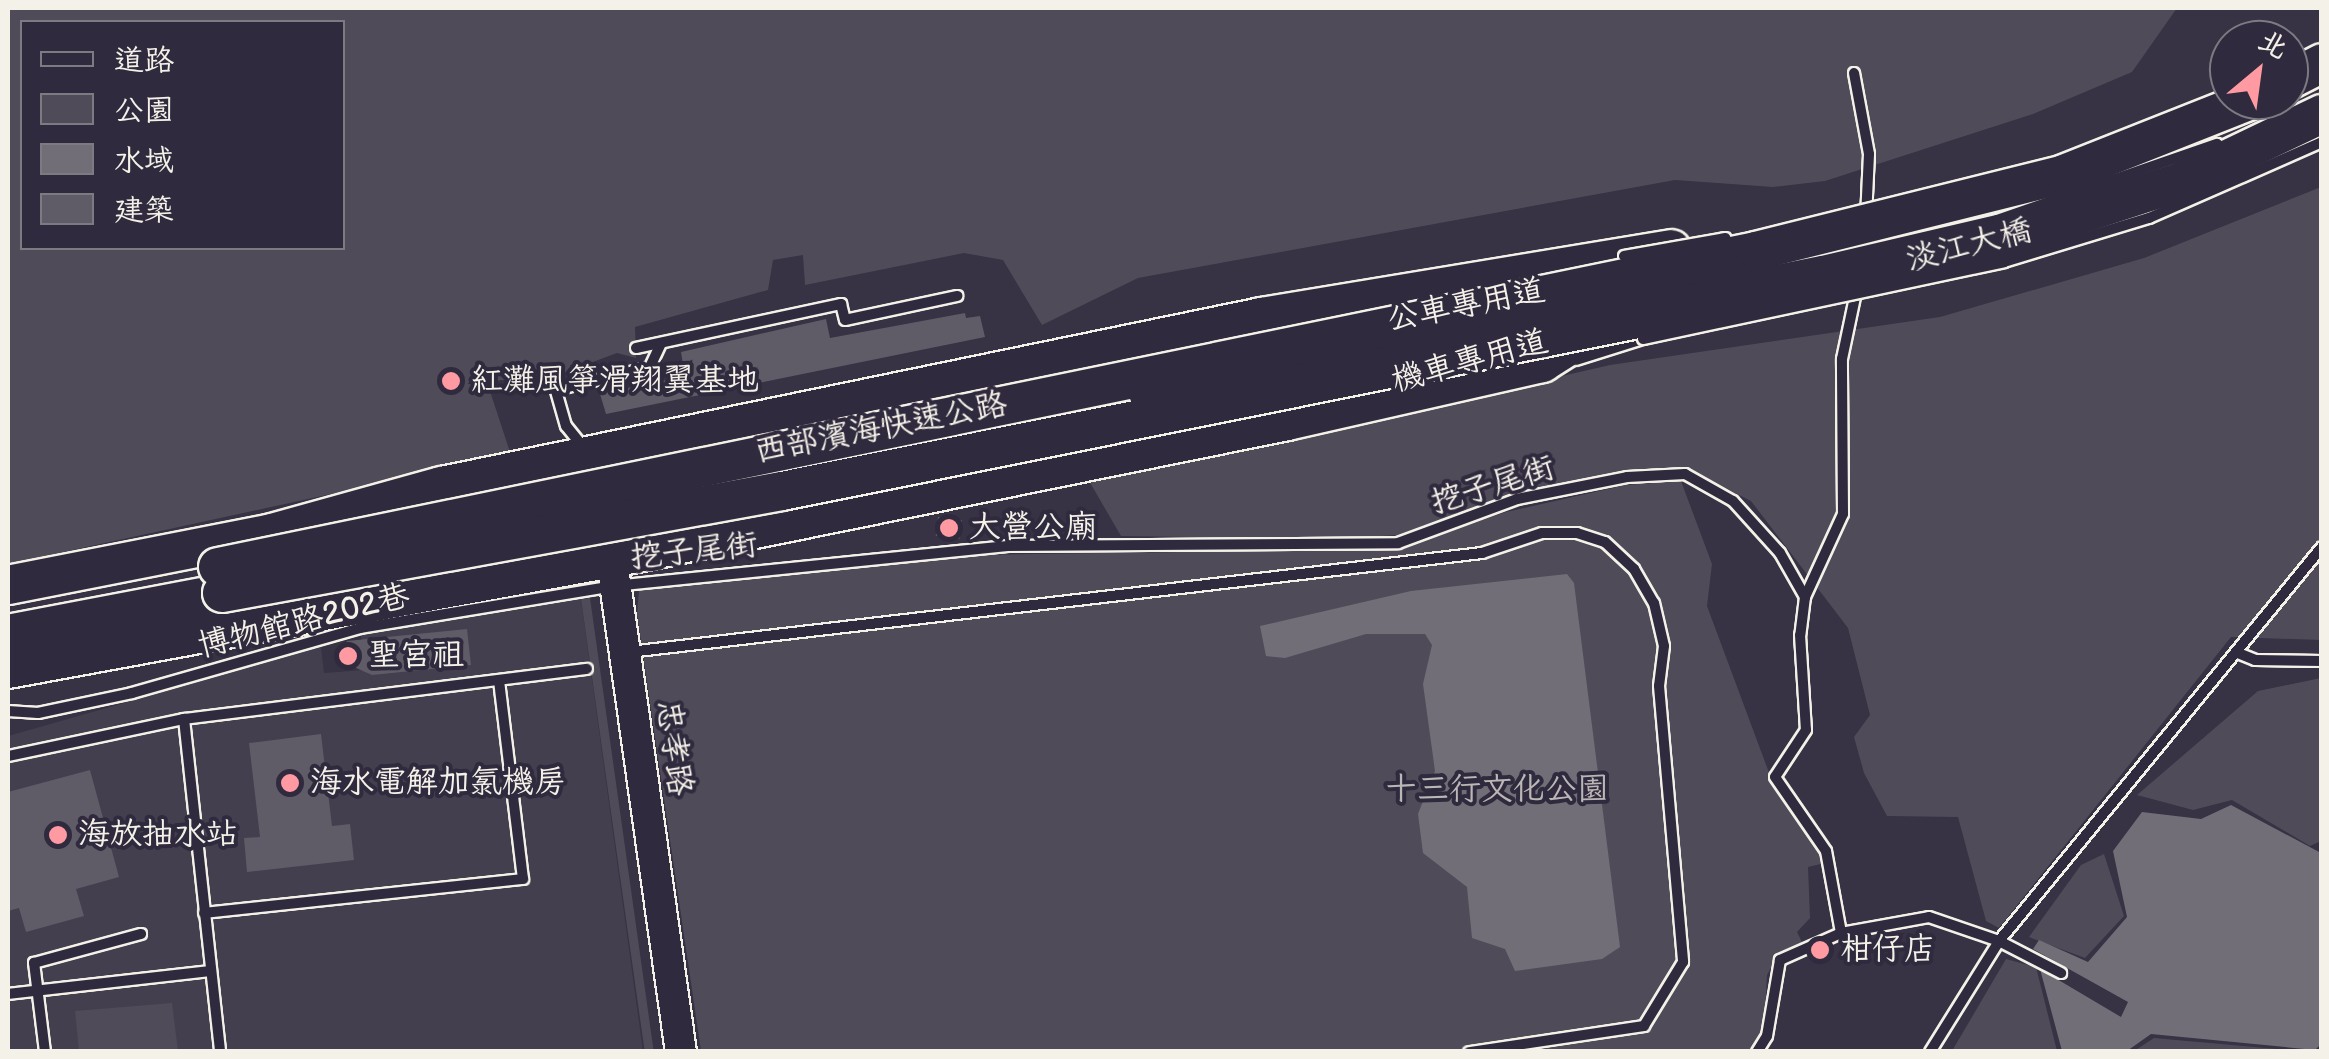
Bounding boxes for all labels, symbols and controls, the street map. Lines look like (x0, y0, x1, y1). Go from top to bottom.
legend (20, 20, 345, 250)
north arrow (2209, 20, 2309, 120)
text: 北 (2253, 24, 2293, 66)
text: 道路 (114, 43, 174, 79)
text: 公園 (114, 93, 174, 129)
text: 水域 (114, 143, 174, 179)
text: 建築 (114, 193, 174, 229)
street label: 淡江大橋 (1902, 212, 2036, 280)
street label: 公車專用道 (1384, 272, 1548, 340)
street label: 機車專用道 (1388, 323, 1552, 401)
place label: 紅灘風箏滑翔翼基地 (471, 362, 759, 400)
marker: 紅灘風箏滑翔翼基地 (440, 370, 462, 392)
street label: 西部濱海快速公路 (752, 386, 1010, 472)
street label: 挖子尾街 (1426, 449, 1560, 523)
place label: 大營公廟 (969, 509, 1097, 547)
marker: 大營公廟 (938, 517, 960, 539)
street label: 挖子尾街 (628, 526, 760, 578)
street label: 博物館路202巷 (194, 577, 414, 667)
place label: 聖宮祖 (368, 637, 464, 675)
marker: 聖宮祖 (337, 645, 359, 667)
street label: 忠孝路 (647, 698, 699, 798)
place label: 海水電解加氯機房 (310, 764, 566, 802)
park label: 十三行文化公園 (1385, 771, 1609, 809)
marker: 海水電解加氯機房 (279, 772, 301, 794)
place label: 海放抽水站 (78, 816, 238, 854)
marker: 海放抽水站 (47, 824, 69, 846)
place label: 柑仔店 (1840, 931, 1936, 969)
marker: 柑仔店 (1809, 939, 1831, 961)

